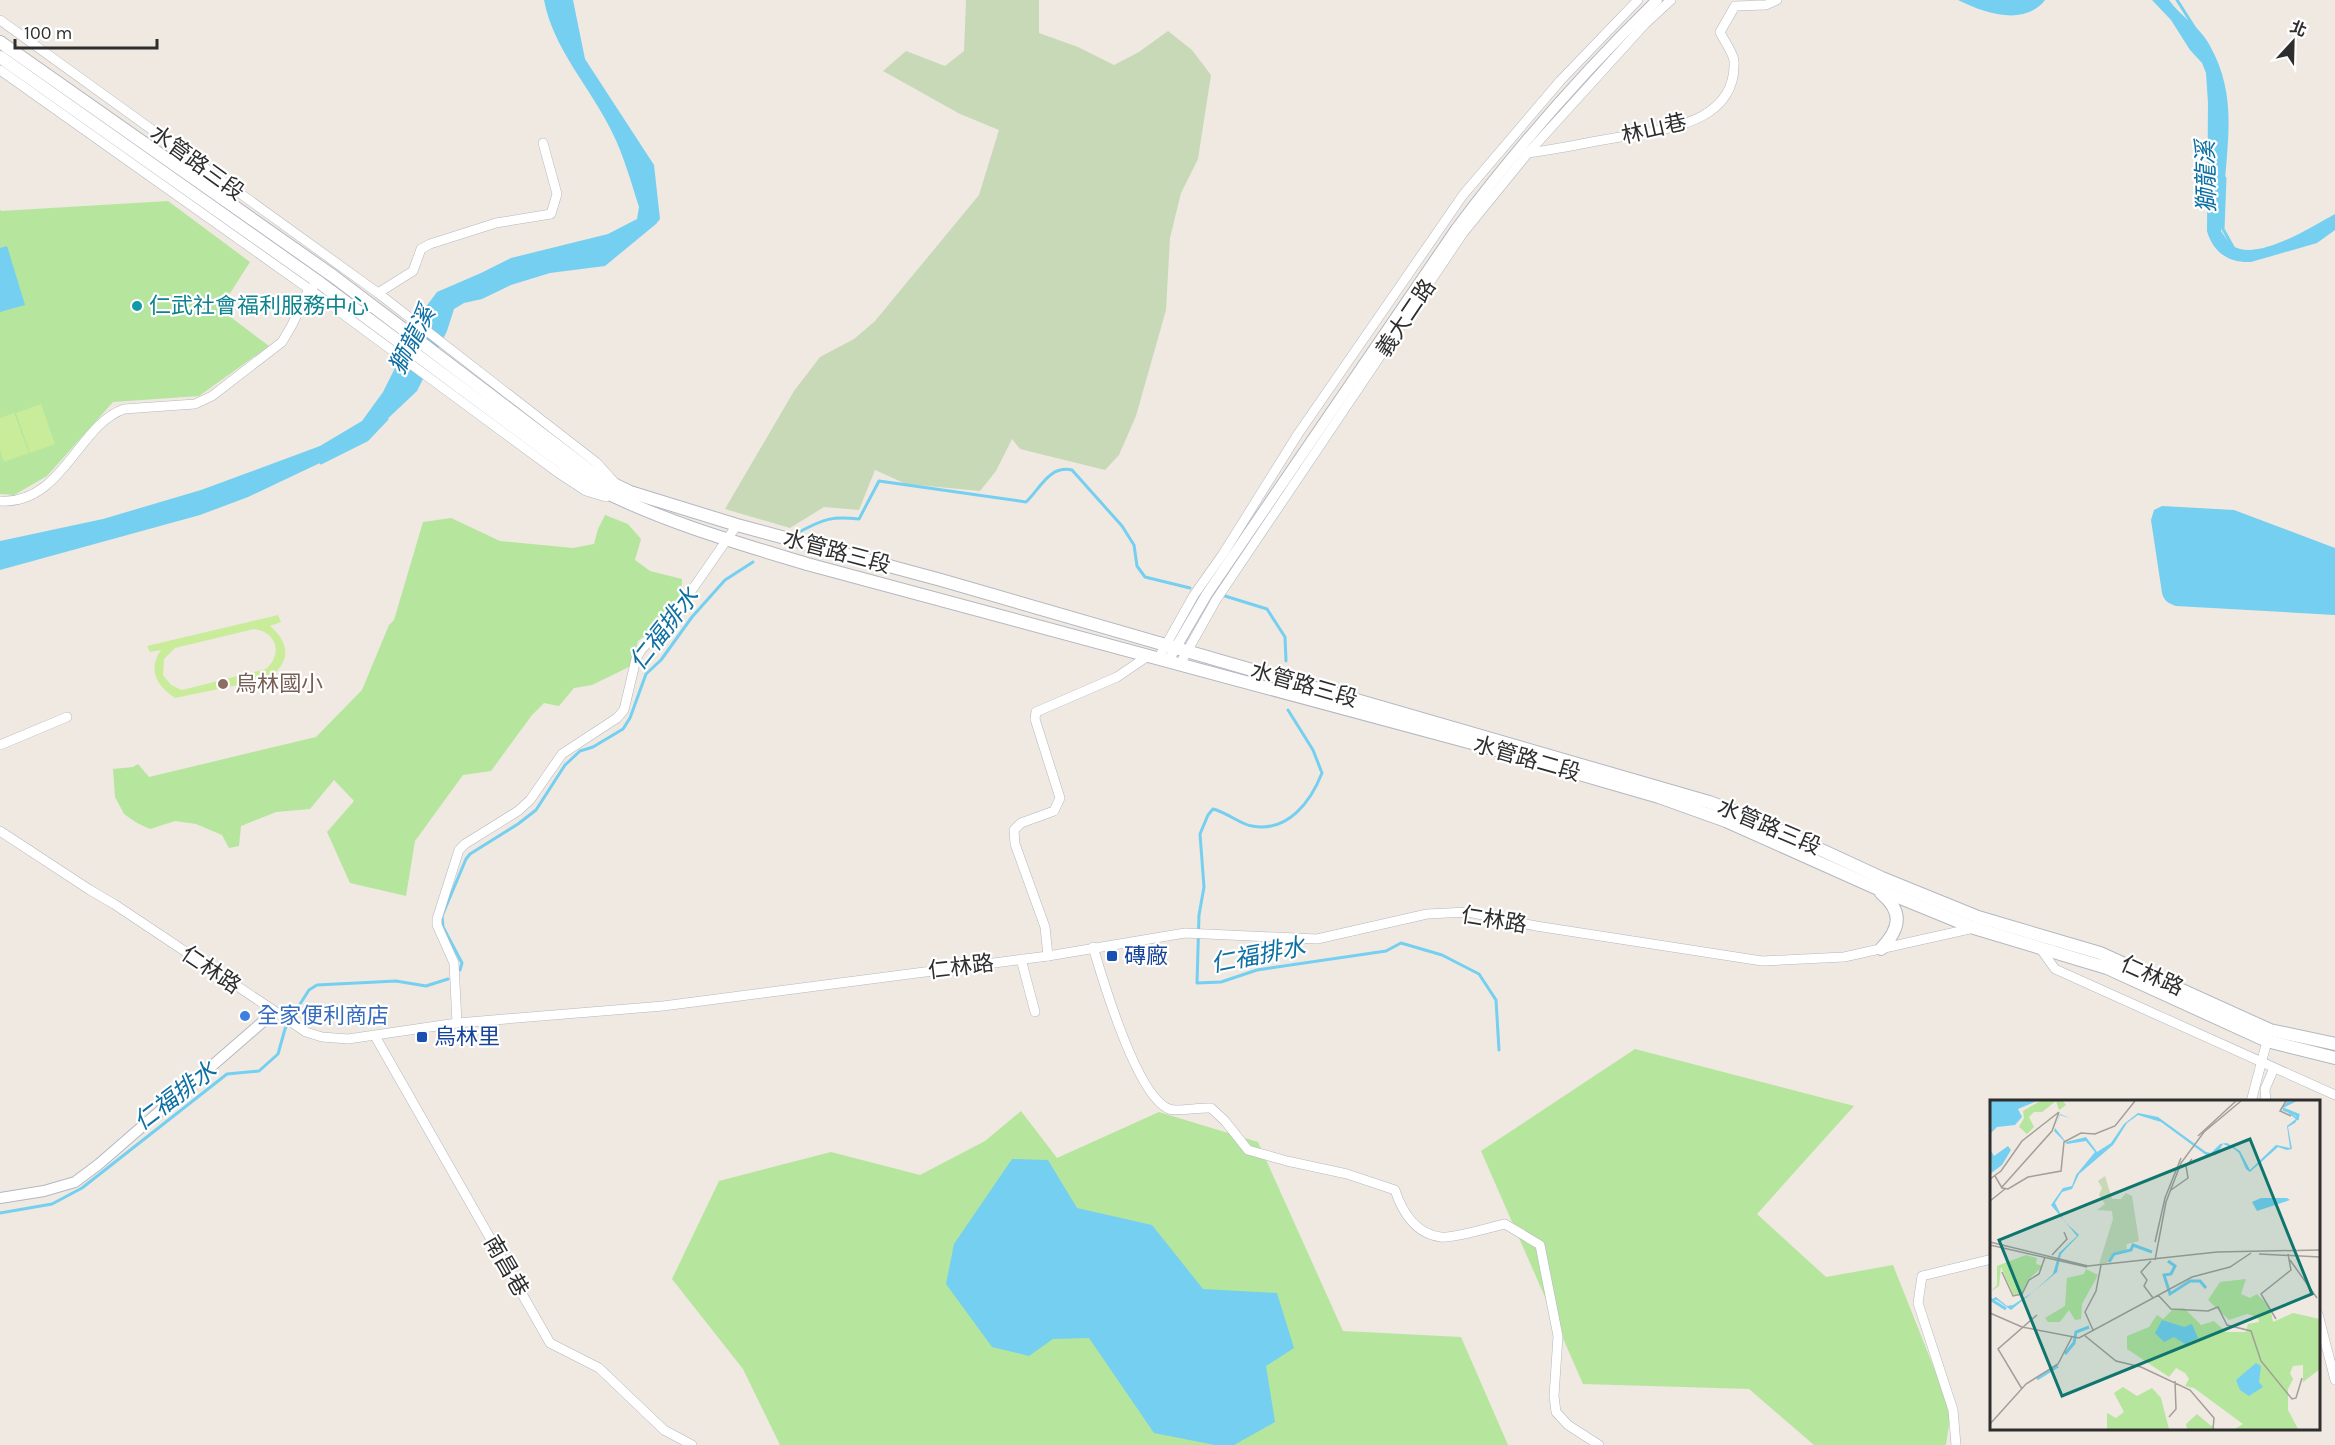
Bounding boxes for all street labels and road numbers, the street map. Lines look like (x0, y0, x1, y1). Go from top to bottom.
street label: 林山巷 (1619, 109, 1689, 149)
street label: 水管路三段 (145, 120, 249, 206)
street label: 義大二路 (1371, 274, 1441, 362)
street label: 水管路三段 (781, 525, 893, 579)
street label: 水管路三段 (1248, 657, 1360, 713)
street label: 水管路二段 (1471, 731, 1583, 787)
street label: 水管路三段 (1713, 794, 1825, 860)
street label: 仁林路 (1459, 902, 1529, 938)
street label: 仁林路 (176, 941, 246, 999)
street label: 仁林路 (927, 950, 995, 984)
street label: 仁林路 (2117, 951, 2187, 1001)
street label: 南昌巷 (478, 1231, 534, 1301)

